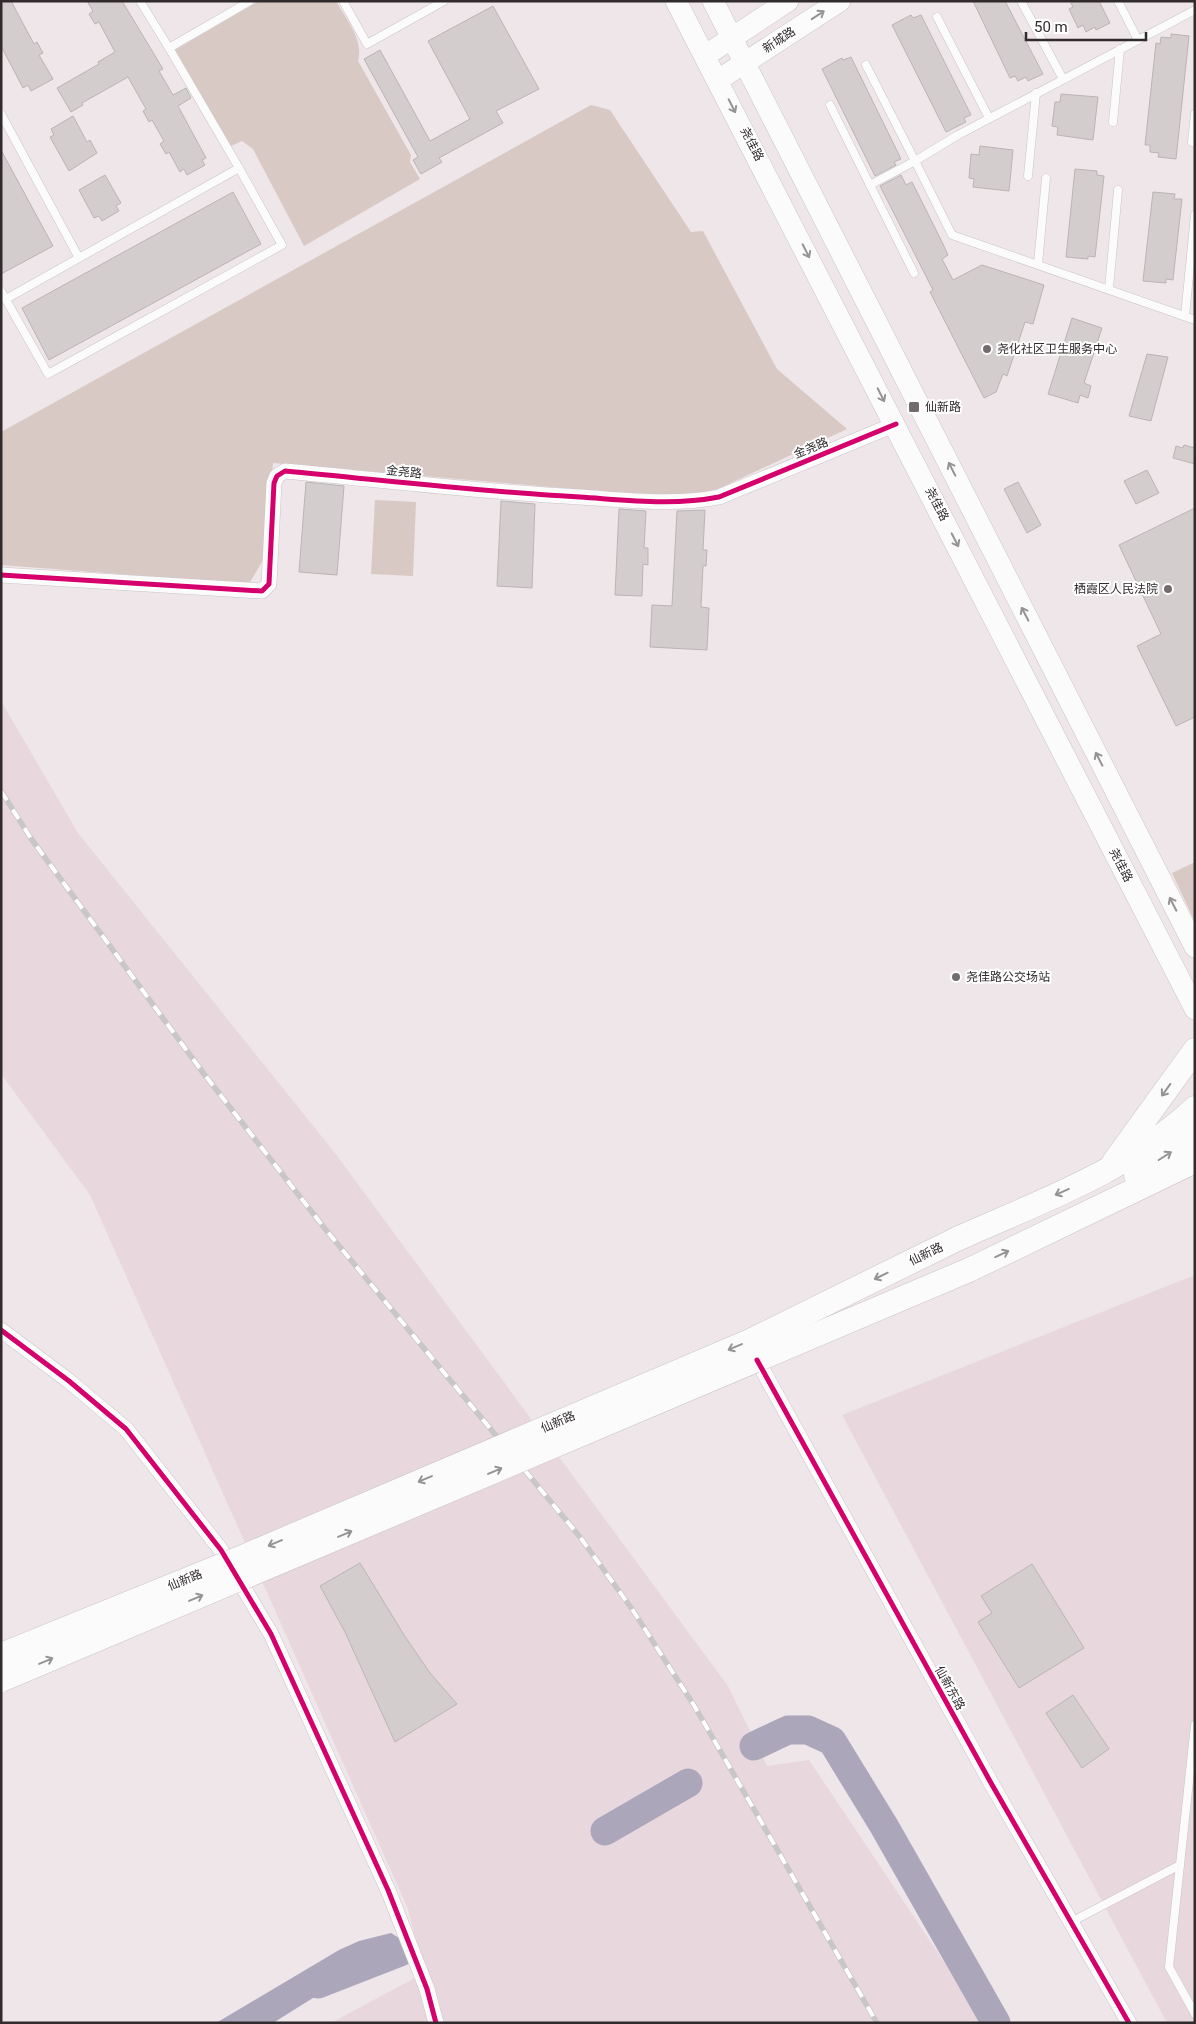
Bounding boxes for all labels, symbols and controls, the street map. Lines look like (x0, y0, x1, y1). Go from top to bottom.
one-way arrow (811, 10, 825, 20)
scale bar (1026, 10, 1146, 42)
text: 50 m (1034, 18, 1068, 36)
street label: 新城路 (760, 24, 798, 56)
one-way arrow (728, 98, 737, 113)
street label: 尧佳路 (738, 125, 766, 163)
one-way arrow (801, 243, 811, 258)
place label: 尧化社区卫生服务中心 (997, 342, 1117, 356)
marker: 尧化社区卫生服务中心 (981, 343, 993, 355)
one-way arrow (877, 387, 886, 402)
marker: 仙新路 (907, 400, 921, 414)
place label: 仙新路 (925, 400, 961, 414)
street label: 金尧路 (792, 435, 830, 461)
one-way arrow (947, 462, 956, 477)
street label: 金尧路 (385, 463, 423, 481)
street label: 尧佳路 (923, 485, 951, 523)
one-way arrow (951, 532, 960, 547)
place label: 栖霞区人民法院 (1074, 582, 1158, 596)
marker: 栖霞区人民法院 (1162, 583, 1174, 595)
one-way arrow (1020, 607, 1029, 622)
one-way arrow (1094, 752, 1103, 767)
street label: 尧佳路 (1107, 846, 1135, 884)
one-way arrow (1168, 897, 1177, 912)
place label: 尧佳路公交场站 (966, 970, 1050, 984)
marker: 尧佳路公交场站 (950, 971, 962, 983)
one-way arrow (1161, 1083, 1171, 1097)
one-way arrow (1158, 1151, 1172, 1161)
one-way arrow (1055, 1187, 1070, 1197)
street label: 仙新路 (907, 1240, 945, 1268)
one-way arrow (994, 1249, 1009, 1258)
one-way arrow (874, 1271, 889, 1281)
one-way arrow (728, 1343, 743, 1353)
street label: 仙新路 (539, 1409, 577, 1435)
one-way arrow (487, 1465, 502, 1475)
one-way arrow (418, 1475, 433, 1484)
one-way arrow (337, 1529, 352, 1539)
one-way arrow (268, 1538, 283, 1548)
street label: 仙新路 (166, 1567, 204, 1593)
one-way arrow (188, 1593, 203, 1602)
one-way arrow (38, 1656, 53, 1666)
street label: 仙新东路 (932, 1664, 968, 1712)

